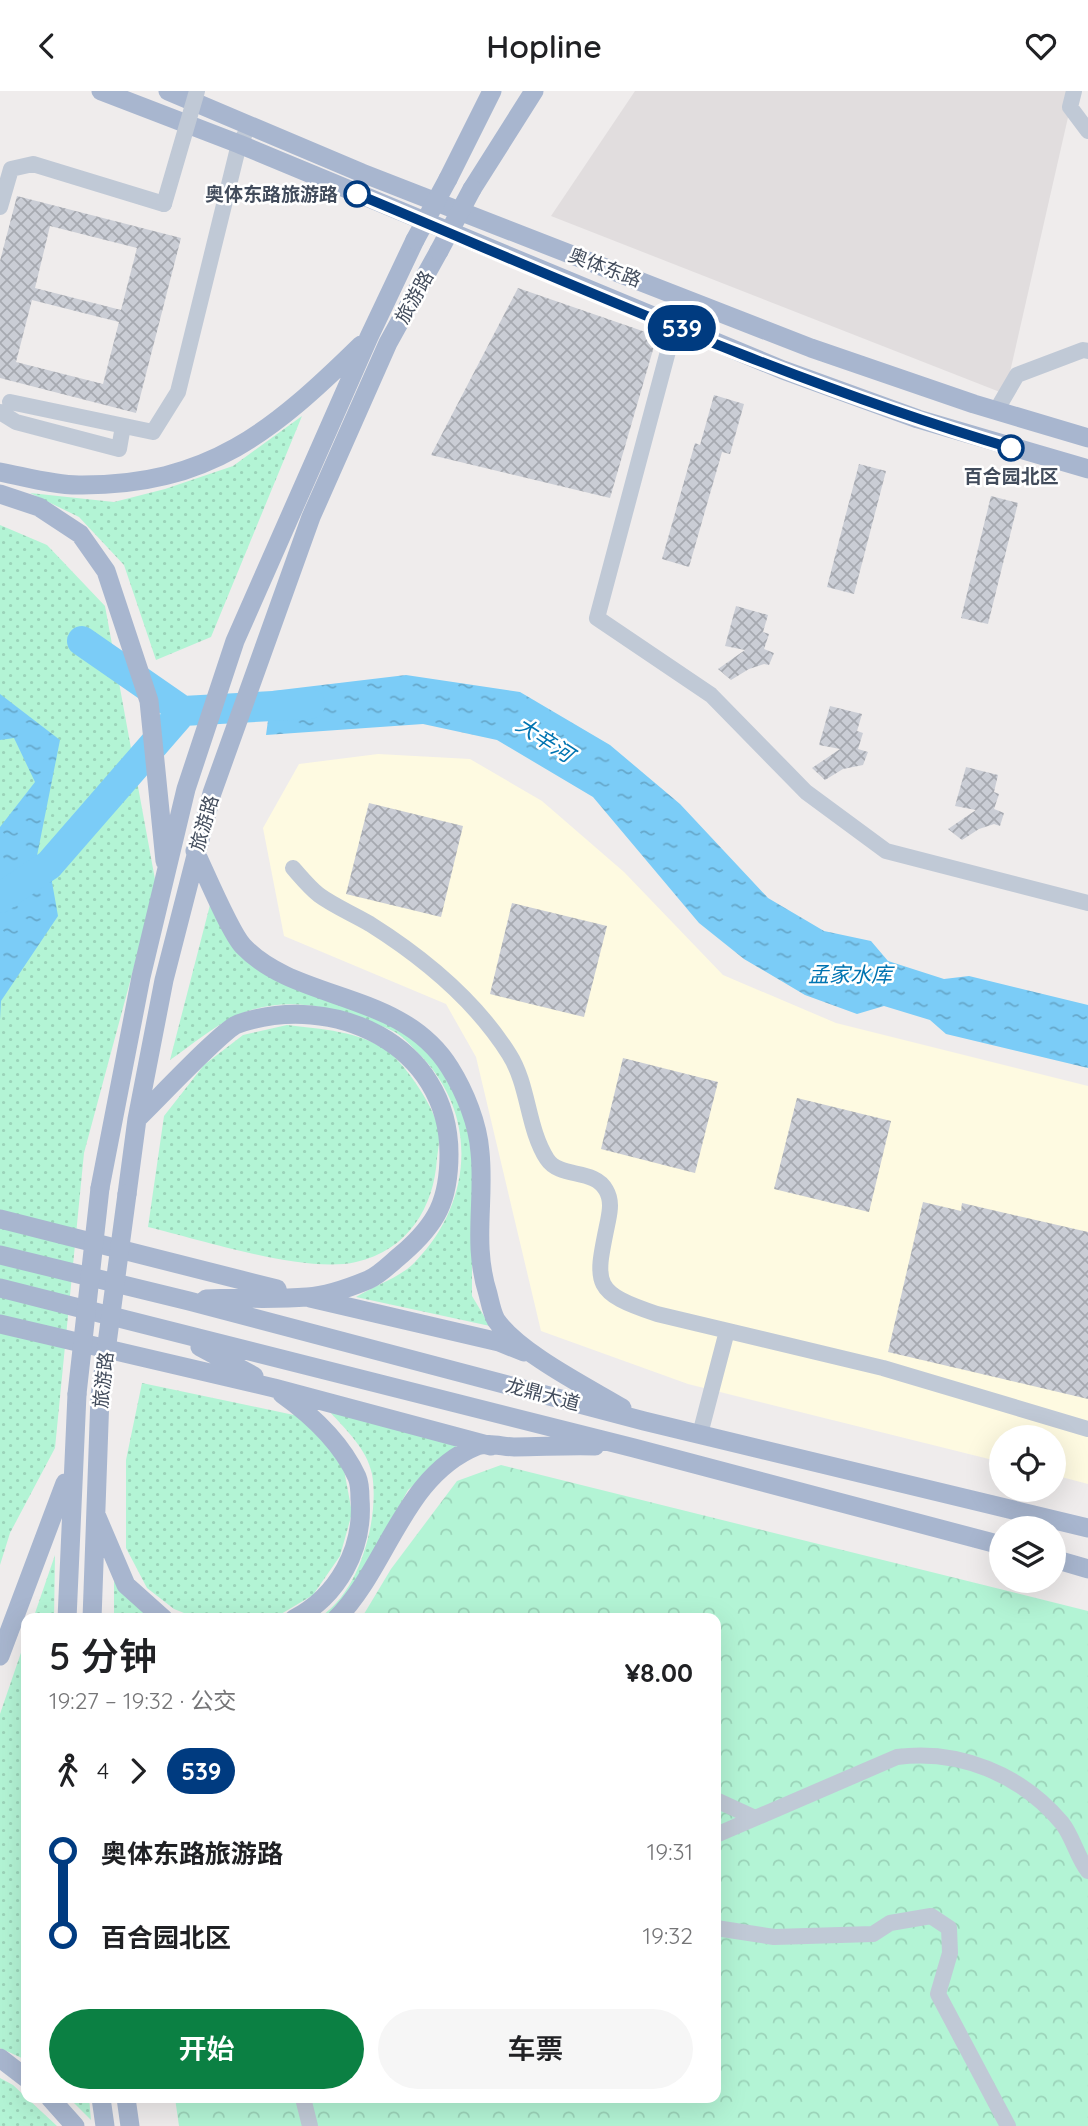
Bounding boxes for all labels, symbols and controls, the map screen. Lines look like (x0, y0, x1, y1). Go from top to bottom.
text: Hopline (486, 26, 602, 66)
icon: back (28, 27, 66, 65)
icon: heart (1022, 27, 1060, 65)
marker: 奥体东路旅游路 (344, 181, 370, 207)
place label: 奥体东路旅游路 (205, 182, 338, 206)
street label: 奥体东路 (565, 242, 645, 292)
street label: 旅游路 (390, 266, 438, 328)
line badge: 539 (642, 305, 722, 351)
text: 539 (662, 313, 702, 343)
marker: 百合园北区 (998, 435, 1024, 461)
place label: 百合园北区 (963, 464, 1059, 488)
water label: 大辛河 (512, 711, 582, 769)
street label: 旅游路 (185, 792, 223, 854)
water label: 孟家水库 (808, 961, 895, 987)
street label: 旅游路 (88, 1350, 118, 1410)
street label: 龙鼎大道 (503, 1373, 583, 1415)
map controls (989, 1425, 1066, 1593)
button: locate (989, 1425, 1066, 1502)
button: layers (989, 1516, 1066, 1593)
text: 5 分钟 (49, 1632, 157, 1680)
text: ¥8.00 (625, 1656, 693, 1689)
text: 19:27 – 19:32 · 公交 (49, 1686, 237, 1715)
icon: walk (49, 1752, 87, 1790)
icon: forward (119, 1752, 157, 1790)
text: 4 (97, 1756, 109, 1785)
text: 539 (181, 1756, 221, 1786)
text: 奥体东路旅游路 (101, 1837, 283, 1870)
text: 19:31 (647, 1837, 693, 1866)
text: 百合园北区 (101, 1921, 231, 1954)
text: 19:32 (643, 1921, 693, 1950)
button: 开始 (49, 2009, 364, 2089)
button: 车票 (378, 2009, 693, 2089)

